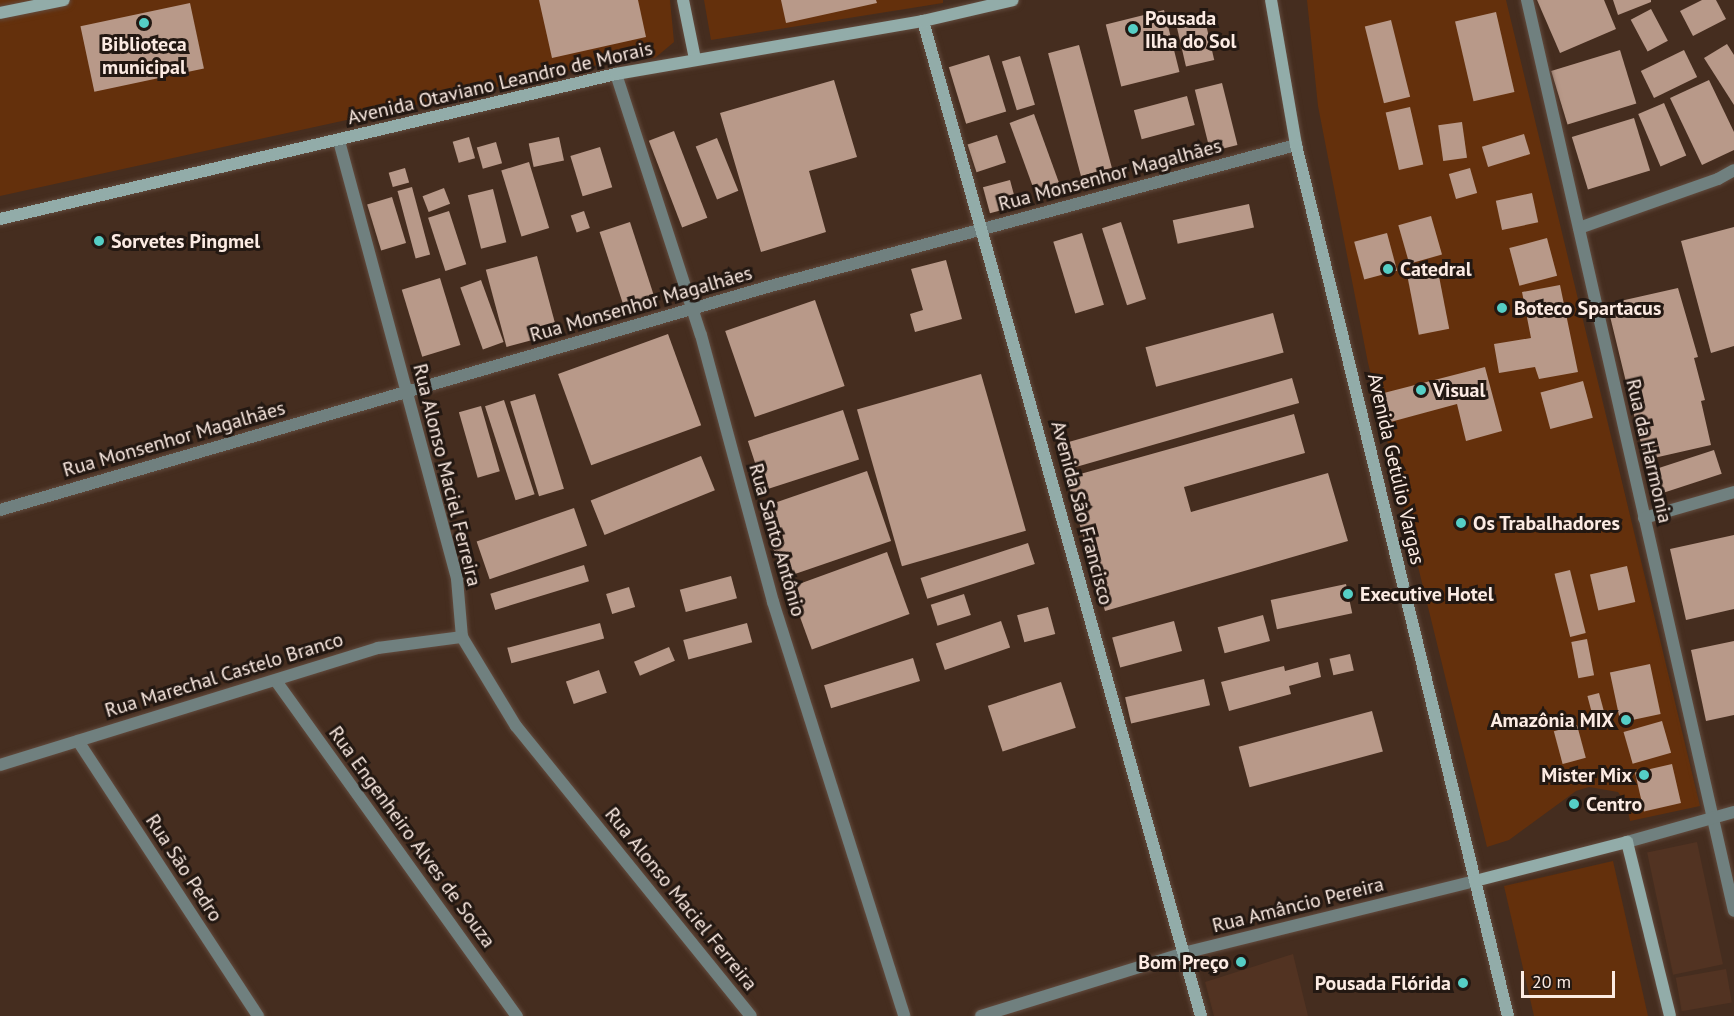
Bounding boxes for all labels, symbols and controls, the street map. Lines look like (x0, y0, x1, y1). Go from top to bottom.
place label: Pousada Ilha do Sol (1145, 6, 1236, 53)
marker: Biblioteca municipal (137, 16, 151, 30)
marker: Pousada Ilha do Sol (1126, 22, 1140, 36)
place label: Biblioteca municipal (101, 33, 187, 80)
street label: Avenida Otaviano Leandro de Morais (345, 36, 655, 130)
street label: Rua Monsenhor Magalhães (996, 134, 1224, 216)
place label: Sorvetes Pingmel (111, 229, 260, 253)
marker: Sorvetes Pingmel (92, 234, 106, 248)
place label: Catedral (1400, 257, 1472, 281)
street label: Rua Monsenhor Magalhães (527, 261, 755, 347)
marker: Catedral (1381, 262, 1395, 276)
place label: Boteco Spartacus (1514, 296, 1661, 320)
marker: Boteco Spartacus (1495, 301, 1509, 315)
street label: Rua Alonso Maciel Ferreira (408, 361, 486, 589)
street label: Avenida Getúlio Vargas (1362, 371, 1430, 567)
street label: Rua da Harmonia (1621, 377, 1677, 525)
place label: Visual (1433, 378, 1485, 402)
marker: Visual (1414, 383, 1428, 397)
street label: Rua Monsenhor Magalhães (60, 396, 288, 482)
street label: Avenida São Francisco (1046, 418, 1118, 608)
street label: Rua Santo Antônio (744, 460, 810, 620)
place label: Os Trabalhadores (1473, 511, 1621, 535)
marker: Os Trabalhadores (1454, 516, 1468, 530)
place label: Executive Hotel (1360, 582, 1494, 606)
marker: Executive Hotel (1341, 587, 1355, 601)
street label: Rua Marechal Castelo Branco (102, 627, 346, 723)
place label: Amazônia MIX (1491, 708, 1614, 732)
marker: Amazônia MIX (1619, 713, 1633, 727)
street label: Rua Engenheiro Alves de Souza (323, 721, 501, 953)
place label: Mister Mix (1541, 763, 1632, 787)
marker: Mister Mix (1637, 768, 1651, 782)
place label: Centro (1586, 792, 1642, 816)
marker: Centro (1567, 797, 1581, 811)
street label: Rua Alonso Maciel Ferreira (600, 802, 762, 996)
street label: Rua São Pedro (140, 810, 228, 926)
street label: Rua Amâncio Pereira (1209, 872, 1387, 938)
place label: Bom Preço (1138, 950, 1229, 974)
marker: Bom Preço (1234, 955, 1248, 969)
scale bar (1524, 959, 1618, 997)
text: 20 m (1532, 970, 1571, 993)
place label: Pousada Flórida (1315, 971, 1451, 995)
marker: Pousada Flórida (1456, 976, 1470, 990)

